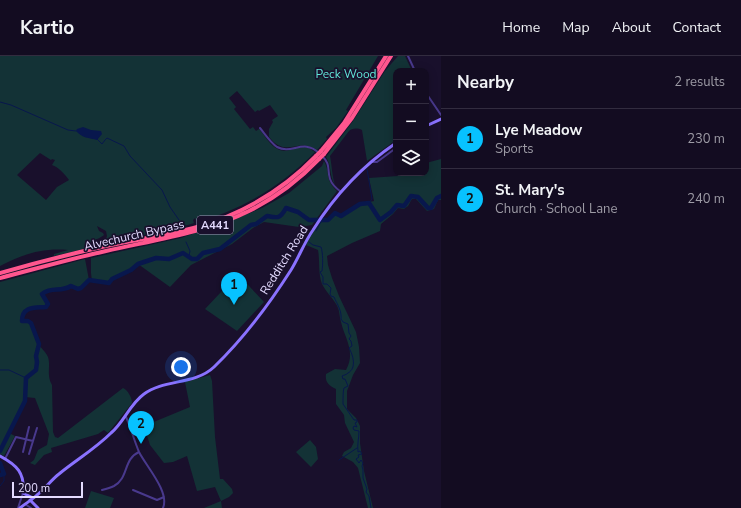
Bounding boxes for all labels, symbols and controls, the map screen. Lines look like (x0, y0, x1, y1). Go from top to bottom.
text: Kartio (20, 15, 74, 41)
text: Home (502, 18, 540, 37)
text: Map (562, 18, 590, 37)
text: About (612, 18, 651, 37)
text: Contact (673, 18, 721, 37)
park label: Peck Wood (315, 66, 377, 82)
map controls (393, 68, 429, 176)
button: + (393, 68, 429, 104)
text: Nearby (457, 71, 514, 94)
text: 2 results (674, 73, 725, 91)
button: − (393, 104, 429, 140)
text: Lye Meadow (495, 120, 582, 140)
text: 1 (466, 130, 474, 148)
text: 230 m (687, 130, 725, 148)
button: layers (393, 140, 429, 176)
text: Sports (495, 140, 534, 158)
text: St. Mary's (495, 180, 565, 200)
text: 2 (466, 190, 474, 208)
text: 240 m (687, 190, 725, 208)
text: Church · School Lane (495, 200, 617, 218)
street label: Alvechurch Bypass (82, 216, 186, 254)
road number: A441 (197, 216, 233, 234)
street label: Redditch Road (256, 222, 312, 298)
pin: 1 (221, 272, 247, 305)
your location (171, 357, 191, 377)
pin: 2 (128, 411, 154, 444)
scale bar (12, 480, 83, 499)
text: 200 m (18, 481, 50, 496)

